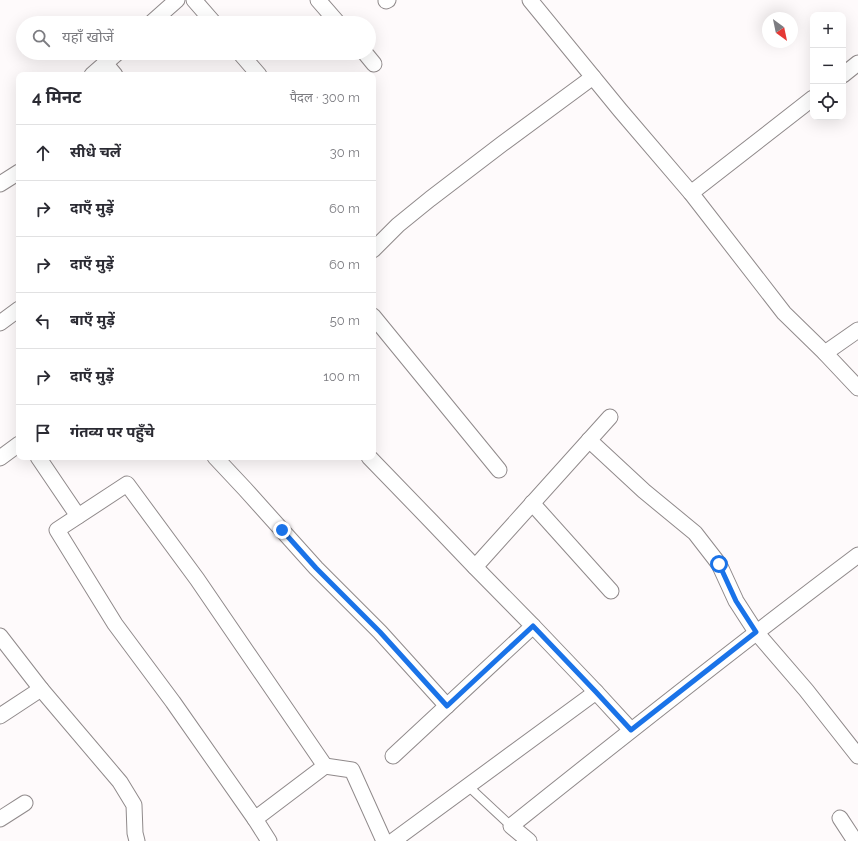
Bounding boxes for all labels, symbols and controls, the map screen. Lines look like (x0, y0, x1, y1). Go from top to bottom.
north arrow (762, 12, 798, 48)
map controls (810, 12, 846, 120)
button: + (810, 12, 846, 48)
search box (16, 16, 376, 60)
icon: search (30, 27, 52, 49)
text: यहाँ खोजें (62, 28, 114, 46)
button: − (810, 48, 846, 84)
button: locate (810, 84, 846, 120)
text: 4 मिनट (32, 87, 81, 107)
text: पैदल · 300 m (290, 90, 360, 105)
icon: ahead (32, 142, 54, 164)
text: सीधे चलें (70, 143, 121, 161)
text: 30 m (330, 145, 360, 160)
icon: right (32, 198, 54, 220)
text: दाएँ मुड़ें (70, 199, 114, 217)
text: 60 m (329, 201, 360, 216)
icon: right (32, 254, 54, 276)
text: दाएँ मुड़ें (70, 255, 114, 273)
text: 60 m (329, 257, 360, 272)
icon: left (32, 310, 54, 332)
text: बाएँ मुड़ें (70, 311, 115, 329)
text: 50 m (330, 313, 360, 328)
icon: right (32, 366, 54, 388)
text: दाएँ मुड़ें (70, 367, 114, 385)
text: 100 m (323, 369, 360, 384)
icon: arrive (32, 422, 54, 444)
text: गंतव्य पर पहुँचे (70, 423, 154, 441)
route end (273, 521, 291, 539)
route start (710, 555, 728, 573)

